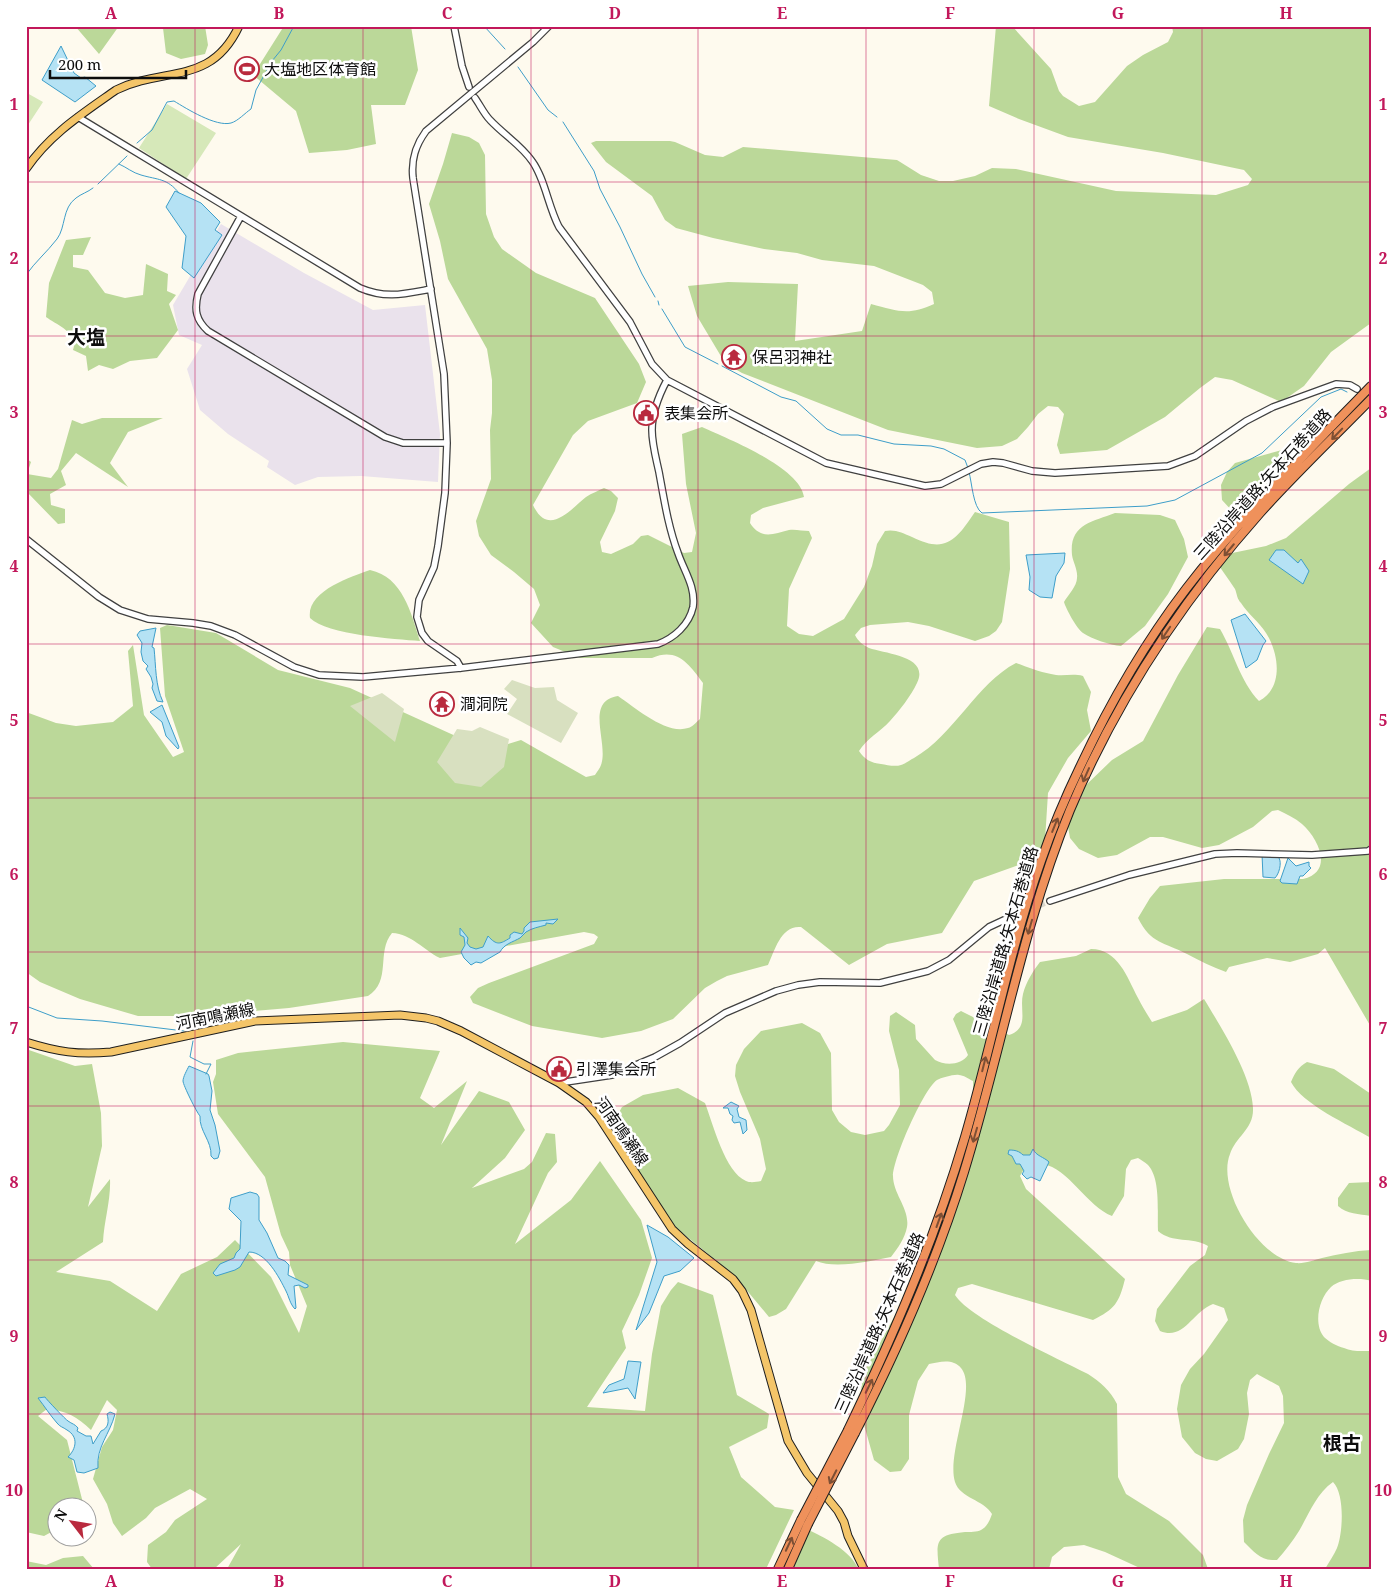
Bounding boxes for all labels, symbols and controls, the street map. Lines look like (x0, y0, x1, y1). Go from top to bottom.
text: A (105, 2, 118, 24)
text: B (274, 2, 285, 24)
text: C (442, 2, 453, 24)
text: D (609, 2, 621, 24)
text: E (777, 2, 787, 24)
text: F (945, 2, 955, 24)
text: G (1112, 2, 1124, 24)
text: H (1279, 2, 1293, 24)
scale bar (50, 48, 186, 80)
text: 200 m (58, 54, 101, 74)
sports icon: 大塩地区体育館 (234, 56, 260, 82)
place label: 大塩地区体育館 (264, 58, 376, 80)
text: 1 (9, 93, 19, 115)
text: 1 (1378, 93, 1388, 115)
text: 2 (9, 247, 19, 269)
text: 2 (1378, 247, 1388, 269)
district label: 大塩 (67, 324, 105, 350)
temple icon: 保呂羽神社 (721, 344, 747, 370)
place label: 保呂羽神社 (752, 346, 832, 368)
public building icon: 表集会所 (633, 400, 659, 426)
text: 3 (9, 401, 19, 423)
text: 3 (1378, 401, 1388, 423)
place label: 表集会所 (664, 402, 728, 424)
street label: 三陸沿岸道路;矢本石巻道路 (1188, 404, 1336, 564)
one-way arrow (1331, 427, 1343, 439)
one-way arrow (1224, 543, 1235, 556)
text: 4 (9, 555, 19, 577)
text: 4 (1378, 555, 1388, 577)
one-way arrow (1161, 626, 1171, 640)
temple icon: 澗洞院 (429, 691, 455, 717)
place label: 澗洞院 (460, 693, 508, 715)
text: 5 (9, 709, 19, 731)
text: 5 (1378, 709, 1388, 731)
one-way arrow (1081, 767, 1090, 782)
one-way arrow (1051, 817, 1060, 833)
street label: 三陸沿岸道路;矢本石巻道路 (967, 843, 1043, 1039)
text: 6 (9, 863, 19, 885)
text: 6 (1378, 863, 1388, 885)
one-way arrow (1024, 919, 1034, 935)
street label: 河南鳴瀬線 (174, 998, 256, 1034)
text: 7 (9, 1017, 19, 1039)
text: 7 (1378, 1017, 1388, 1039)
public building icon: 引澤集会所 (546, 1056, 572, 1082)
one-way arrow (980, 1057, 990, 1073)
place label: 引澤集会所 (576, 1058, 656, 1080)
street label: 河南鳴瀬線 (590, 1092, 654, 1170)
one-way arrow (969, 1127, 979, 1143)
text: 8 (9, 1171, 19, 1193)
text: 8 (1378, 1171, 1388, 1193)
one-way arrow (935, 1213, 944, 1228)
street label: 三陸沿岸道路;矢本石巻道路 (829, 1229, 929, 1417)
text: 9 (9, 1325, 19, 1347)
text: 9 (1378, 1325, 1388, 1347)
one-way arrow (865, 1379, 874, 1394)
district label: 根古 (1323, 1430, 1361, 1456)
one-way arrow (828, 1469, 837, 1484)
text: 10 (5, 1479, 23, 1501)
text: 10 (1374, 1479, 1392, 1501)
north arrow (48, 1498, 98, 1548)
text: N (49, 1505, 71, 1525)
one-way arrow (785, 1537, 795, 1552)
text: A (105, 1570, 118, 1592)
text: B (274, 1570, 285, 1592)
text: C (442, 1570, 453, 1592)
text: D (609, 1570, 621, 1592)
text: E (777, 1570, 787, 1592)
text: F (945, 1570, 955, 1592)
text: G (1112, 1570, 1124, 1592)
text: H (1279, 1570, 1293, 1592)

